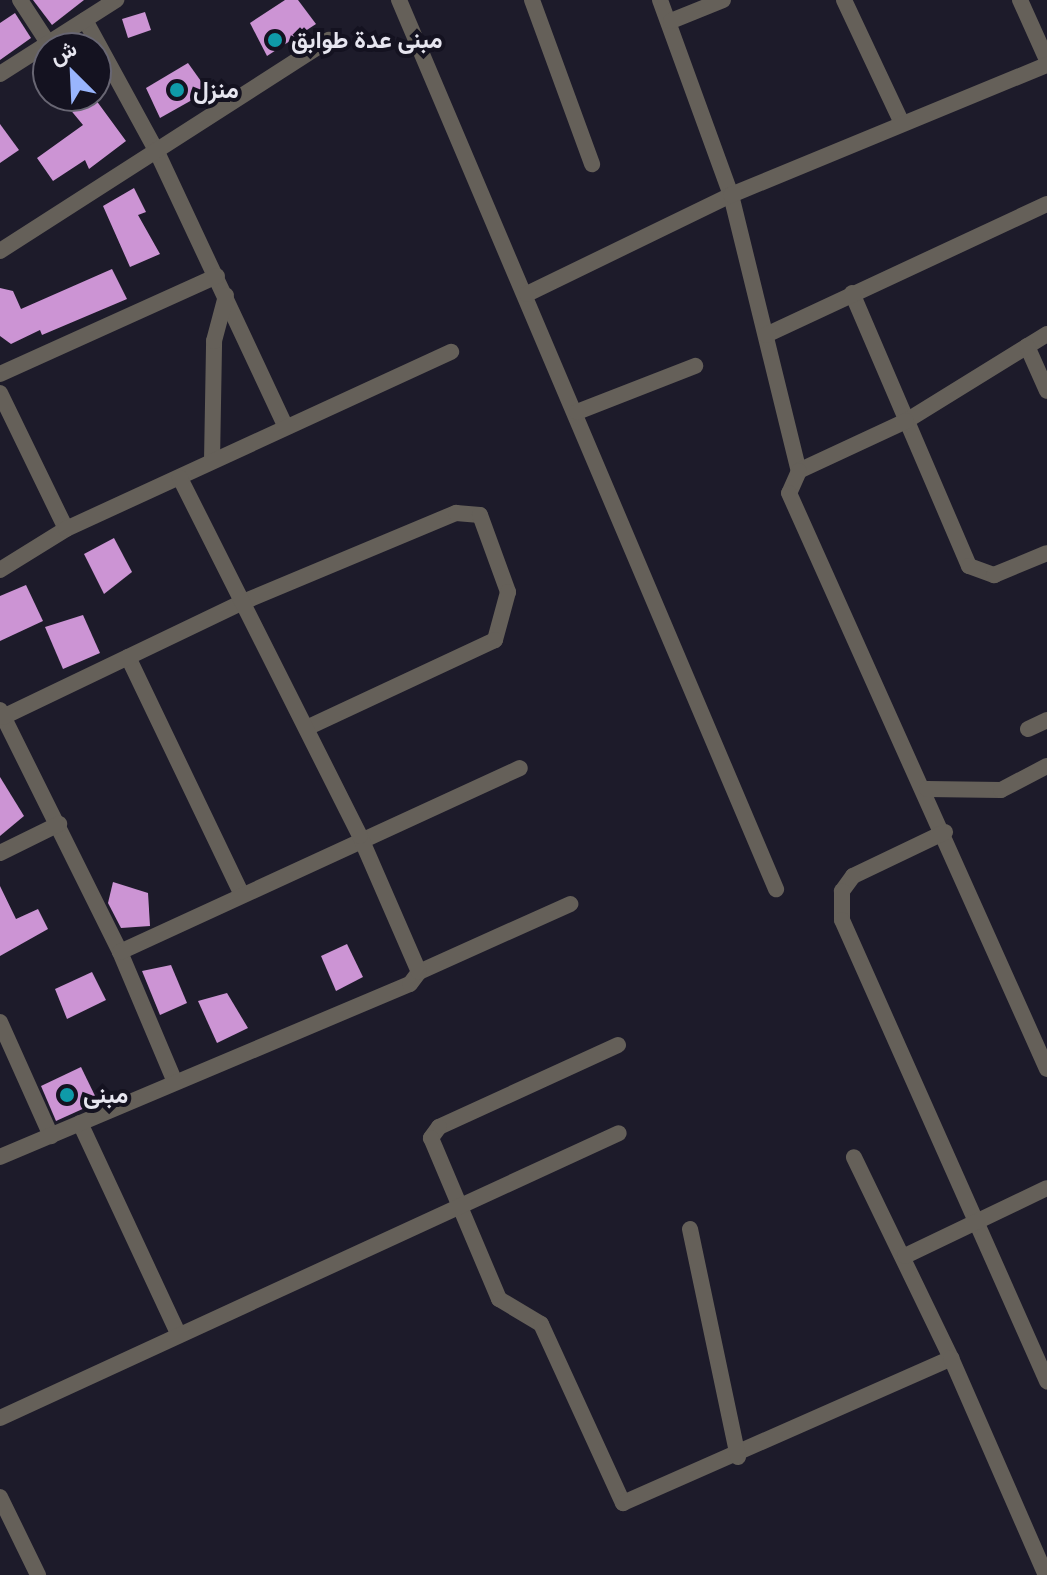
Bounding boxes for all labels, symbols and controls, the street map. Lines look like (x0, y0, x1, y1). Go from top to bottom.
place label: مبنى عدة طوابق (291, 26, 443, 54)
marker: مبنى عدة طوابق (266, 31, 284, 49)
north arrow (32, 32, 112, 112)
text: ش (46, 35, 80, 69)
place label: منزل (193, 76, 239, 104)
marker: منزل (168, 81, 186, 99)
place label: مبنى (83, 1081, 128, 1109)
marker: مبنى (58, 1086, 76, 1104)

